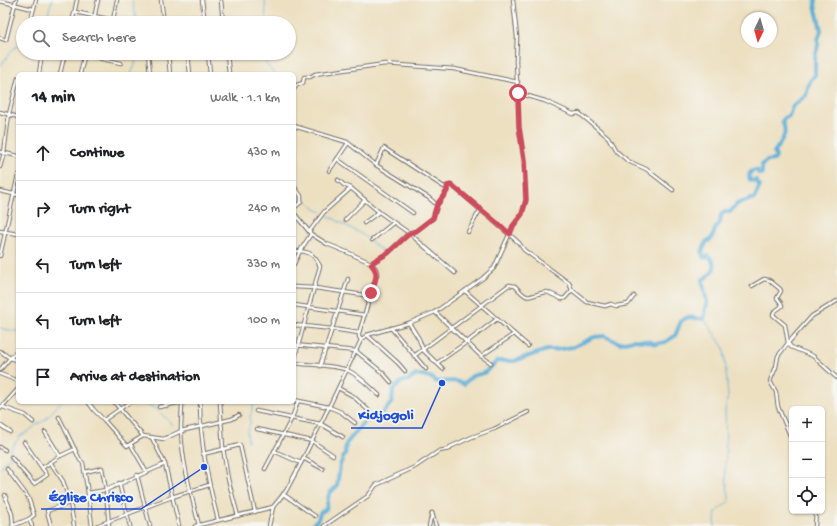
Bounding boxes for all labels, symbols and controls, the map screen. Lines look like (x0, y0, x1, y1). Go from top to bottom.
north arrow (741, 12, 777, 48)
search box (16, 16, 296, 60)
icon: search (30, 27, 52, 49)
text: Search here (62, 29, 136, 47)
route start (509, 84, 527, 102)
text: 14 min (32, 88, 75, 108)
text: Walk · 1.1 km (210, 91, 280, 106)
icon: ahead (32, 142, 54, 164)
text: Continue (70, 144, 124, 162)
text: 430 m (247, 145, 280, 160)
icon: right (32, 198, 54, 220)
text: Turn right (70, 200, 130, 218)
text: 240 m (248, 201, 280, 216)
icon: left (32, 254, 54, 276)
text: Turn left (70, 256, 121, 274)
text: 330 m (247, 257, 280, 272)
route end (362, 284, 380, 302)
icon: left (32, 310, 54, 332)
text: Turn left (70, 312, 121, 330)
text: 100 m (248, 313, 280, 328)
icon: arrive (32, 366, 54, 388)
text: Arrive at destination (70, 368, 200, 386)
callout: Kidjogoli (351, 401, 422, 428)
map controls (789, 406, 825, 514)
button: + (789, 406, 825, 442)
text: Kidjogoli (357, 407, 414, 425)
button: − (789, 442, 825, 478)
button: locate (789, 478, 825, 514)
callout: Église Chrisco (41, 482, 141, 509)
text: Église Chrisco (49, 489, 133, 507)

